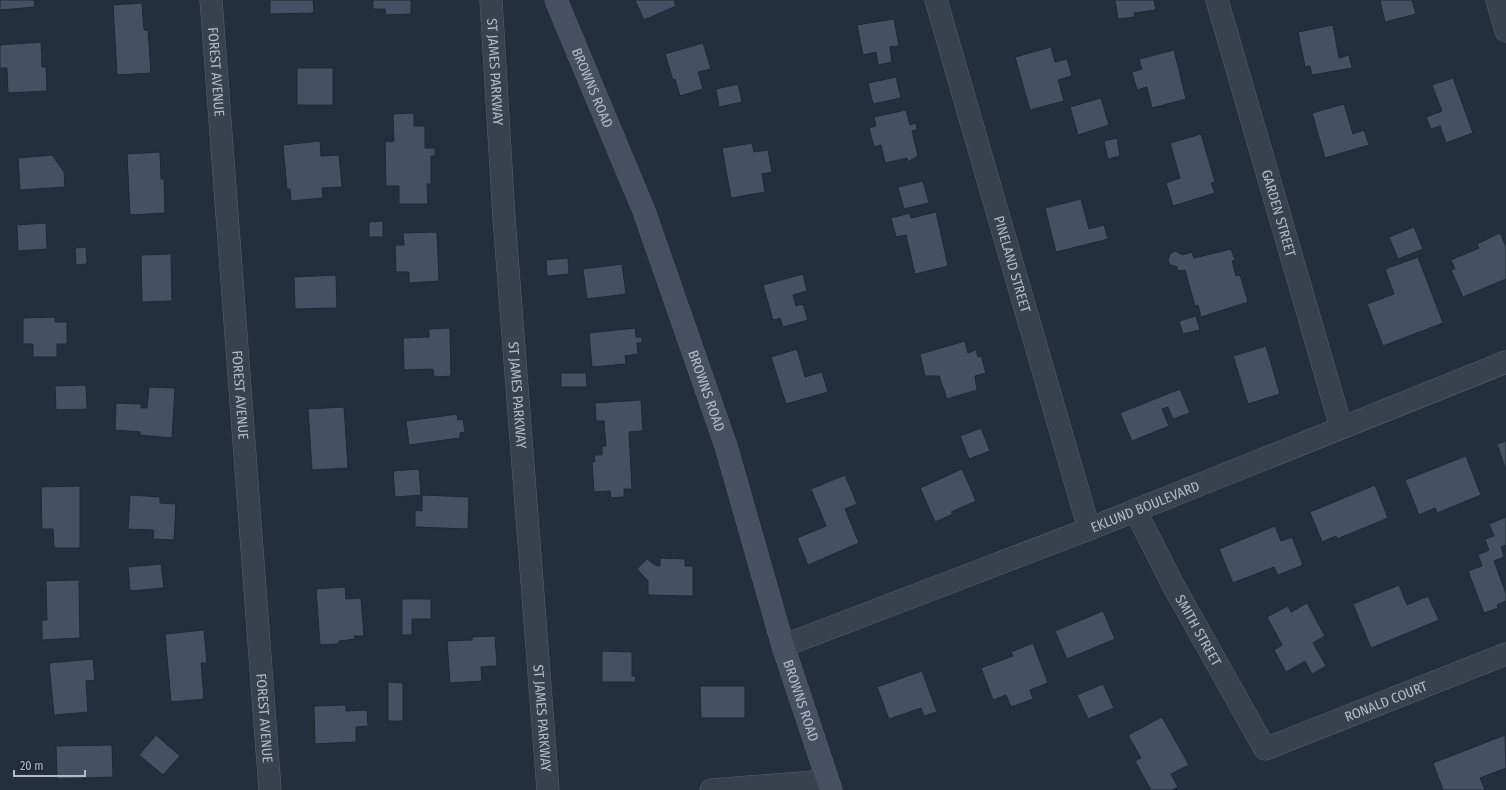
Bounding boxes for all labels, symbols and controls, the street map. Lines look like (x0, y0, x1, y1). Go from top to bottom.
street label: ST JAMES PARKWAY (483, 18, 506, 126)
street label: FOREST AVENUE (204, 27, 228, 117)
street label: BROWNS ROAD (568, 45, 616, 130)
street label: GARDEN STREET (1258, 168, 1299, 259)
street label: PINELAND STREET (990, 214, 1034, 315)
street label: ST JAMES PARKWAY (505, 341, 530, 449)
street label: BROWNS ROAD (684, 348, 728, 434)
street label: FOREST AVENUE (228, 350, 252, 441)
street label: EKLUND BOULEVARD (1088, 478, 1202, 536)
street label: SMITH STREET (1171, 592, 1225, 670)
street label: BROWNS ROAD (779, 658, 822, 744)
street label: ST JAMES PARKWAY (529, 664, 555, 772)
street label: FOREST AVENUE (252, 673, 276, 764)
street label: RONALD COURT (1342, 678, 1430, 726)
scale bar (14, 752, 85, 778)
text: 20 m (20, 759, 44, 773)

